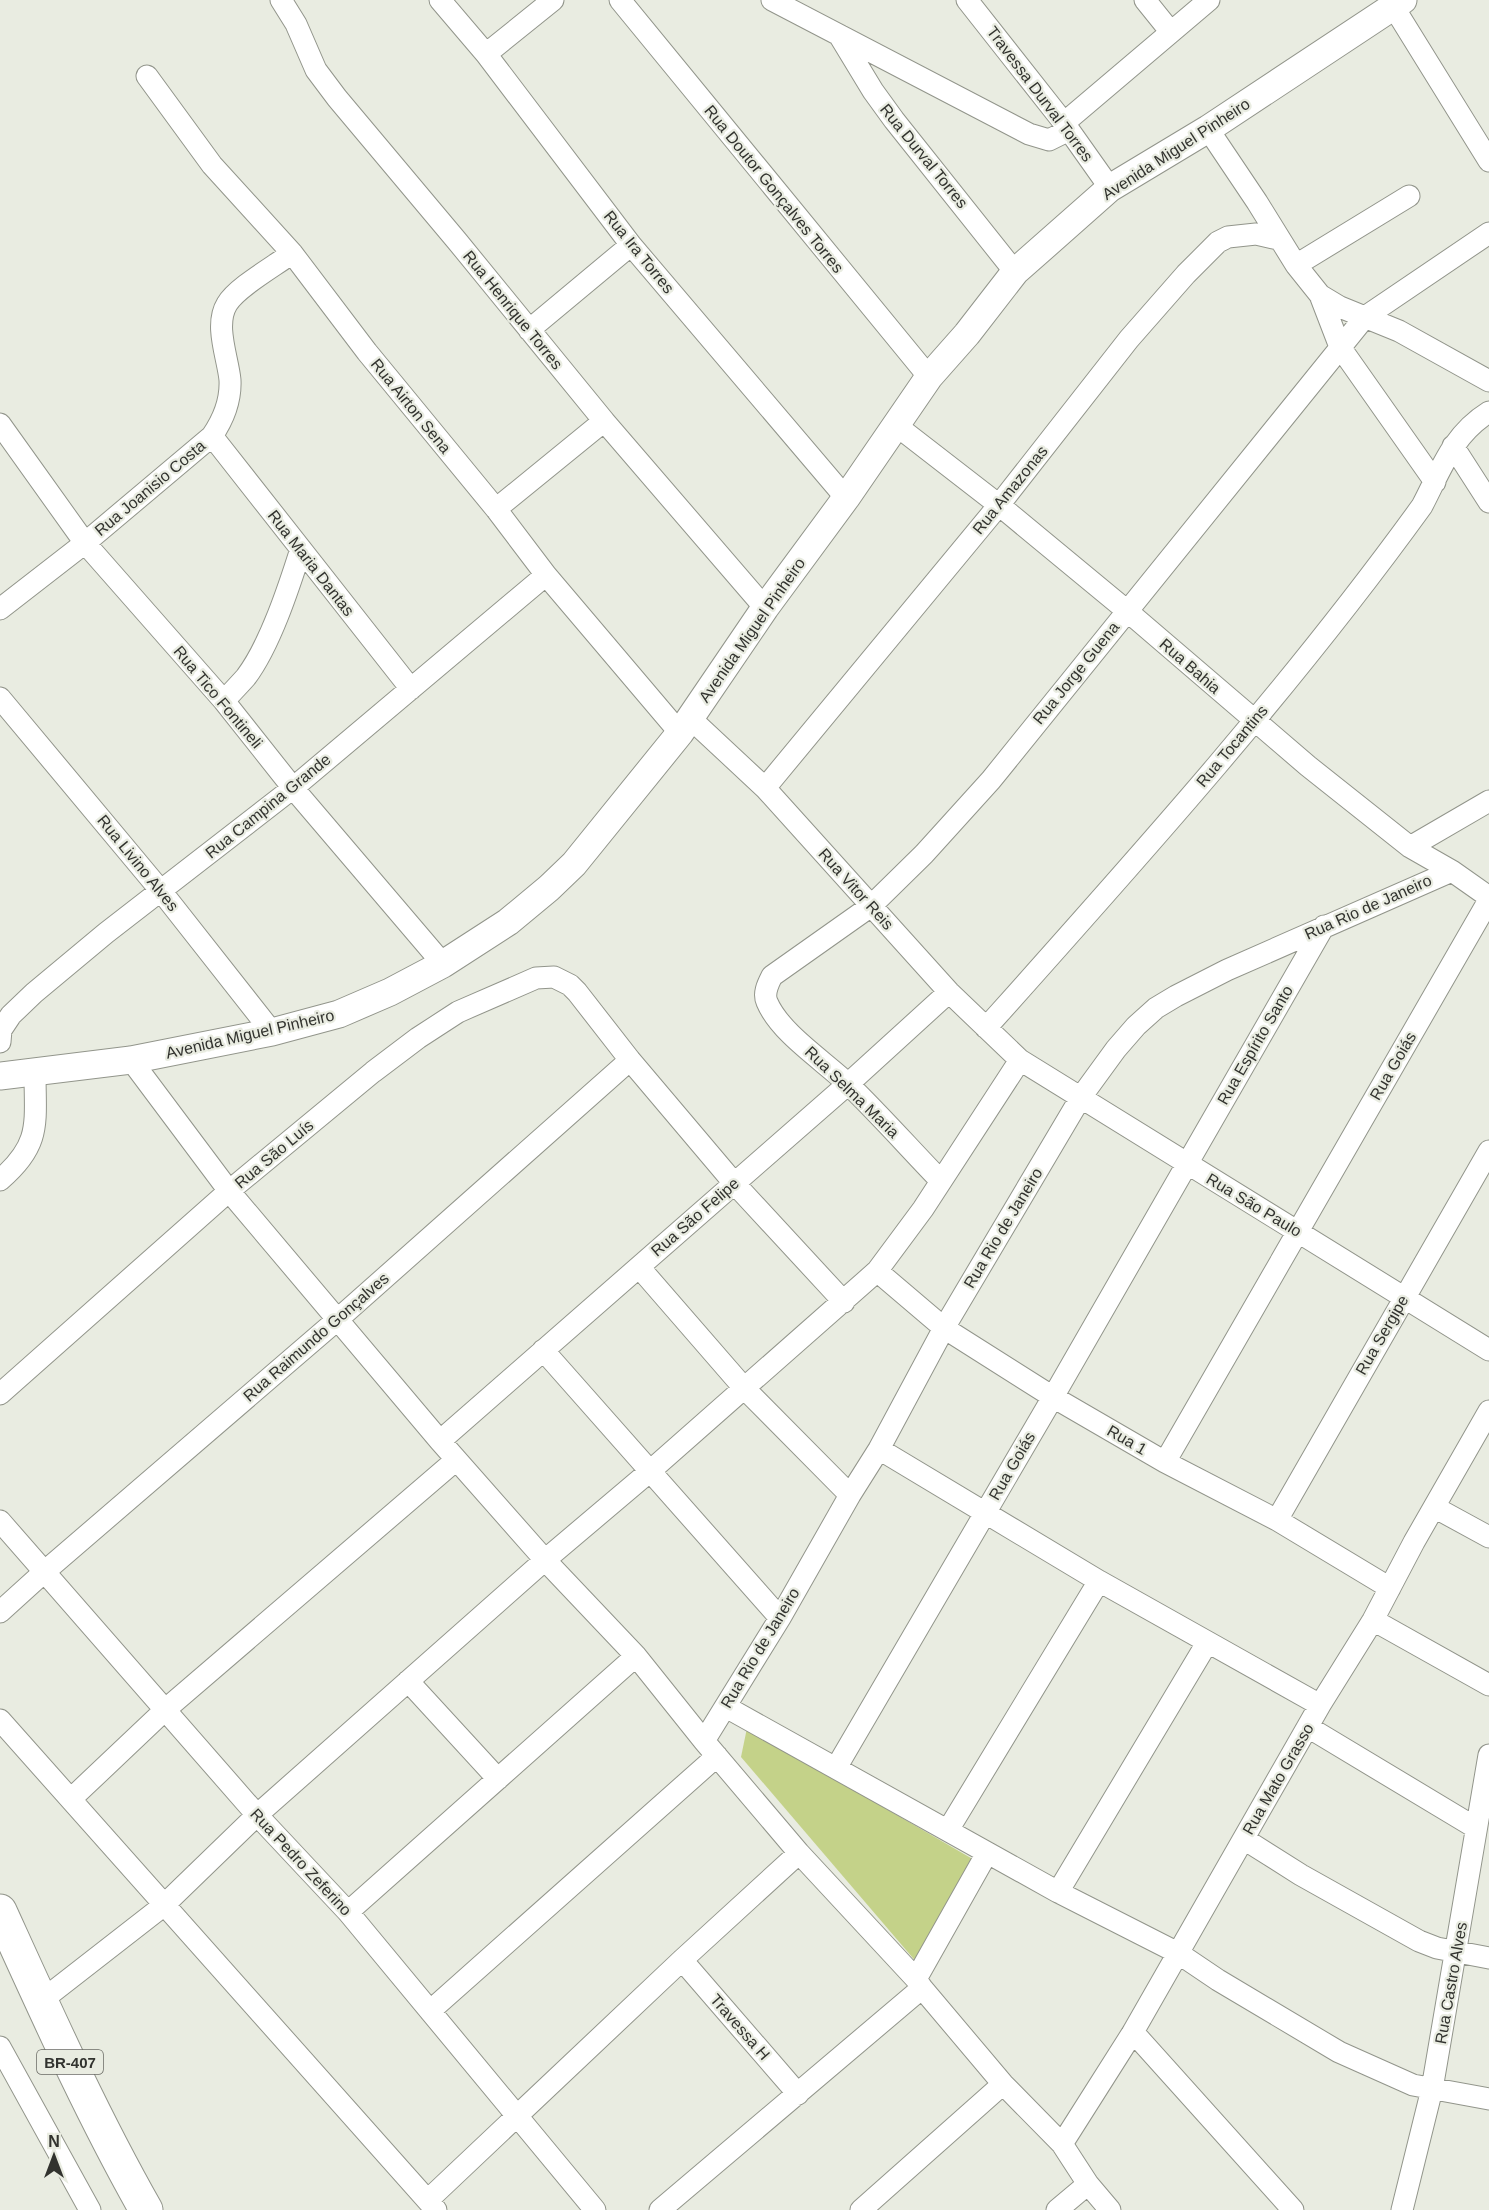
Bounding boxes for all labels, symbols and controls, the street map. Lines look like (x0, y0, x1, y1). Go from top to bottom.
street label: Travessa Durval Torres (984, 23, 1096, 165)
street label: Avenida Miguel Pinheiro (1099, 95, 1253, 203)
street label: Rua Durval Torres (877, 101, 971, 211)
street label: Rua Doutor Gonçalves Torres (701, 102, 847, 276)
street label: Rua Ira Torres (601, 207, 677, 297)
street label: Rua Henrique Torres (460, 247, 566, 373)
street label: Rua Airton Sena (368, 355, 454, 457)
street label: Rua Joanisio Costa (91, 437, 209, 539)
street label: Rua Amazonas (969, 442, 1051, 538)
street label: Rua Maria Dantas (265, 507, 357, 619)
street label: Avenida Miguel Pinheiro (696, 554, 808, 705)
street label: Rua Jorge Guena (1030, 618, 1122, 727)
street label: Rua Bahia (1156, 635, 1224, 697)
street label: Rua Tico Fontineli (170, 642, 266, 752)
street label: Rua Tocantins (1193, 702, 1271, 790)
street label: Rua Campina Grande (202, 750, 334, 862)
street label: Rua Livino Alves (94, 812, 182, 914)
street label: Rua Vitor Reis (815, 845, 897, 933)
street label: Rua Rio de Janeiro (1302, 871, 1434, 943)
street label: Rua Espírito Santo (1214, 983, 1296, 1107)
street label: Avenida Miguel Pinheiro (164, 1006, 336, 1062)
street label: Rua Goiás (1367, 1029, 1419, 1103)
street label: Rua Selma Maria (802, 1043, 902, 1141)
street label: Rua São Luís (231, 1116, 317, 1192)
street label: Rua Rio de Janeiro (960, 1165, 1046, 1291)
street label: Rua São Paulo (1203, 1170, 1305, 1240)
street label: Rua São Felipe (648, 1174, 742, 1260)
street label: Rua Raimundo Gonçalves (240, 1269, 392, 1405)
street label: Rua Sergipe (1352, 1292, 1412, 1378)
street label: Rua 1 (1104, 1422, 1150, 1458)
street label: Rua Goiás (986, 1429, 1038, 1503)
street label: Rua Rio de Janeiro (717, 1585, 803, 1711)
street label: Rua Mato Grasso (1239, 1720, 1317, 1838)
street label: Rua Pedro Zeferino (247, 1805, 355, 1919)
street label: Rua Castro Alves (1432, 1921, 1470, 2045)
street label: Travessa H (707, 1991, 773, 2063)
road number: BR-407 (37, 2050, 103, 2074)
north arrow (24, 2126, 84, 2186)
text: N (48, 2133, 60, 2150)

